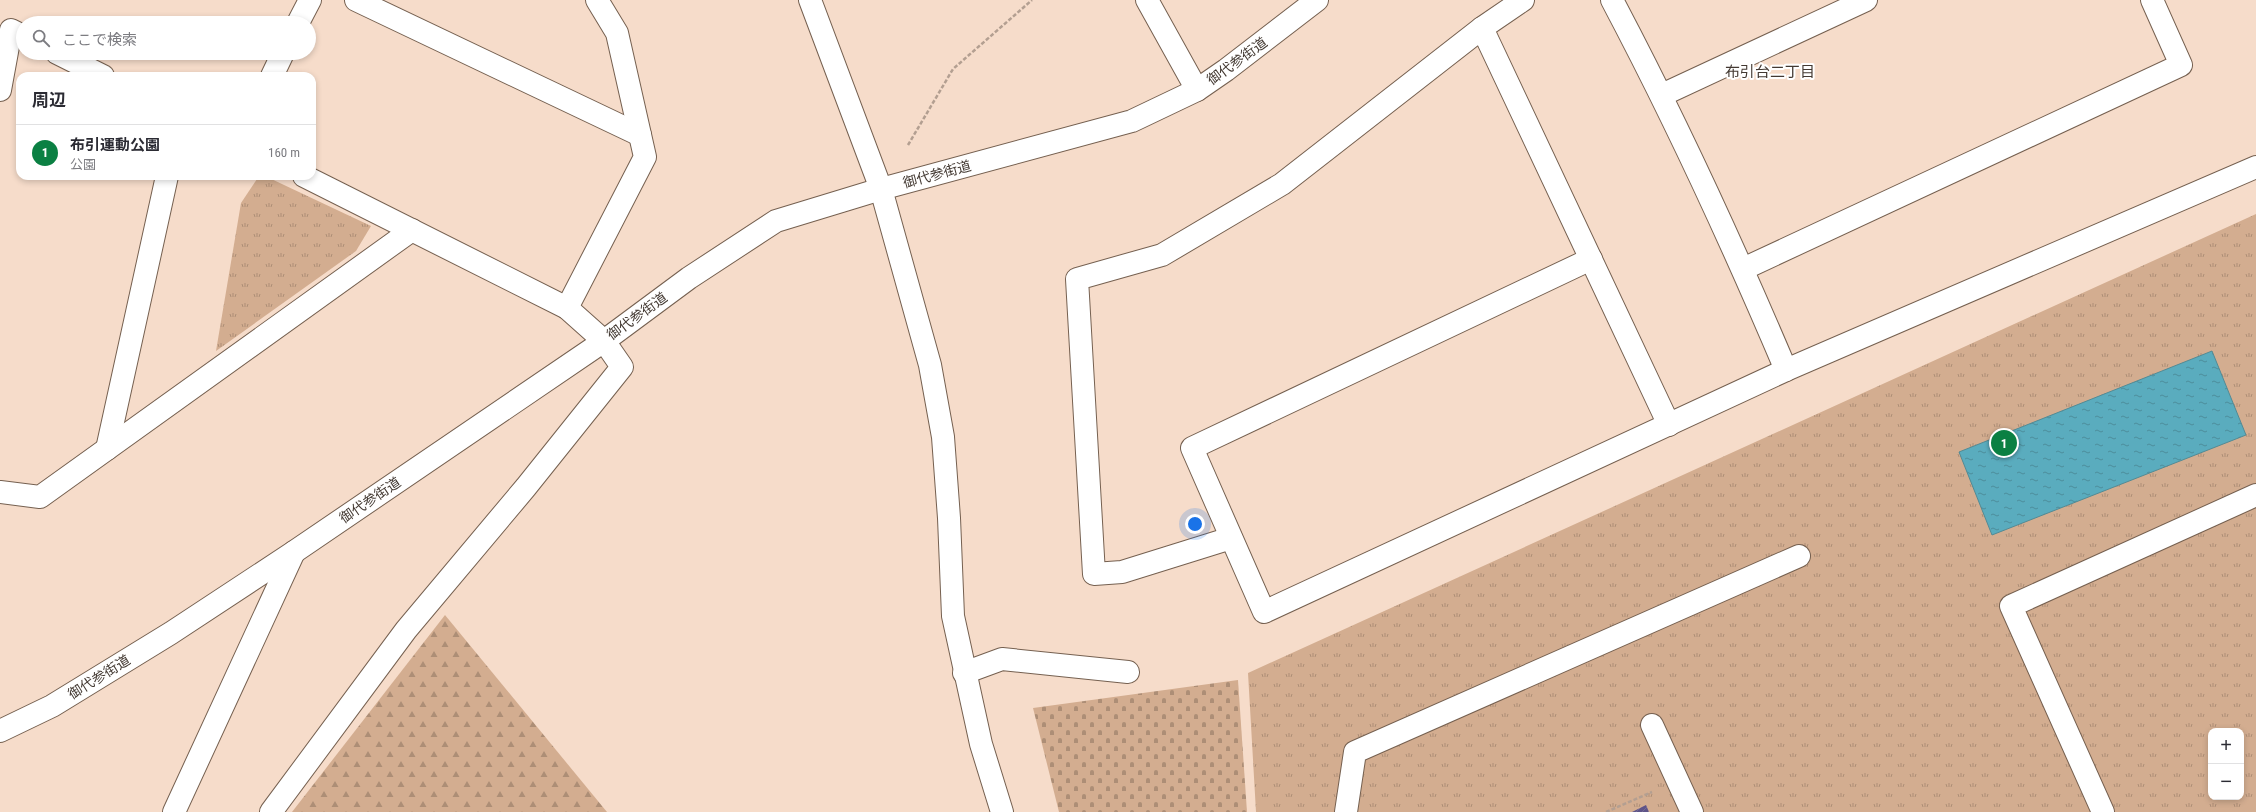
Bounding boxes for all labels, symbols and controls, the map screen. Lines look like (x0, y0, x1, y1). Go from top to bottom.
search box (16, 16, 316, 60)
icon: search (30, 27, 52, 49)
text: ここで検索 (62, 31, 137, 49)
street label: 御代参街道 (1204, 34, 1270, 88)
district label: 布引台二丁目 (1725, 63, 1815, 81)
text: 周辺 (32, 90, 66, 110)
text: 布引運動公園 (70, 136, 160, 154)
text: 1 (42, 145, 48, 160)
text: 160 m (268, 145, 300, 160)
text: 公園 (70, 157, 96, 172)
street label: 御代参街道 (901, 157, 973, 191)
street label: 御代参街道 (604, 289, 670, 343)
pin: 1 (1991, 428, 2017, 458)
street label: 御代参街道 (337, 474, 403, 526)
your location (1185, 514, 1205, 534)
street label: 御代参街道 (65, 652, 133, 702)
map controls (2208, 728, 2244, 800)
button: + (2208, 728, 2244, 764)
button: − (2208, 764, 2244, 800)

